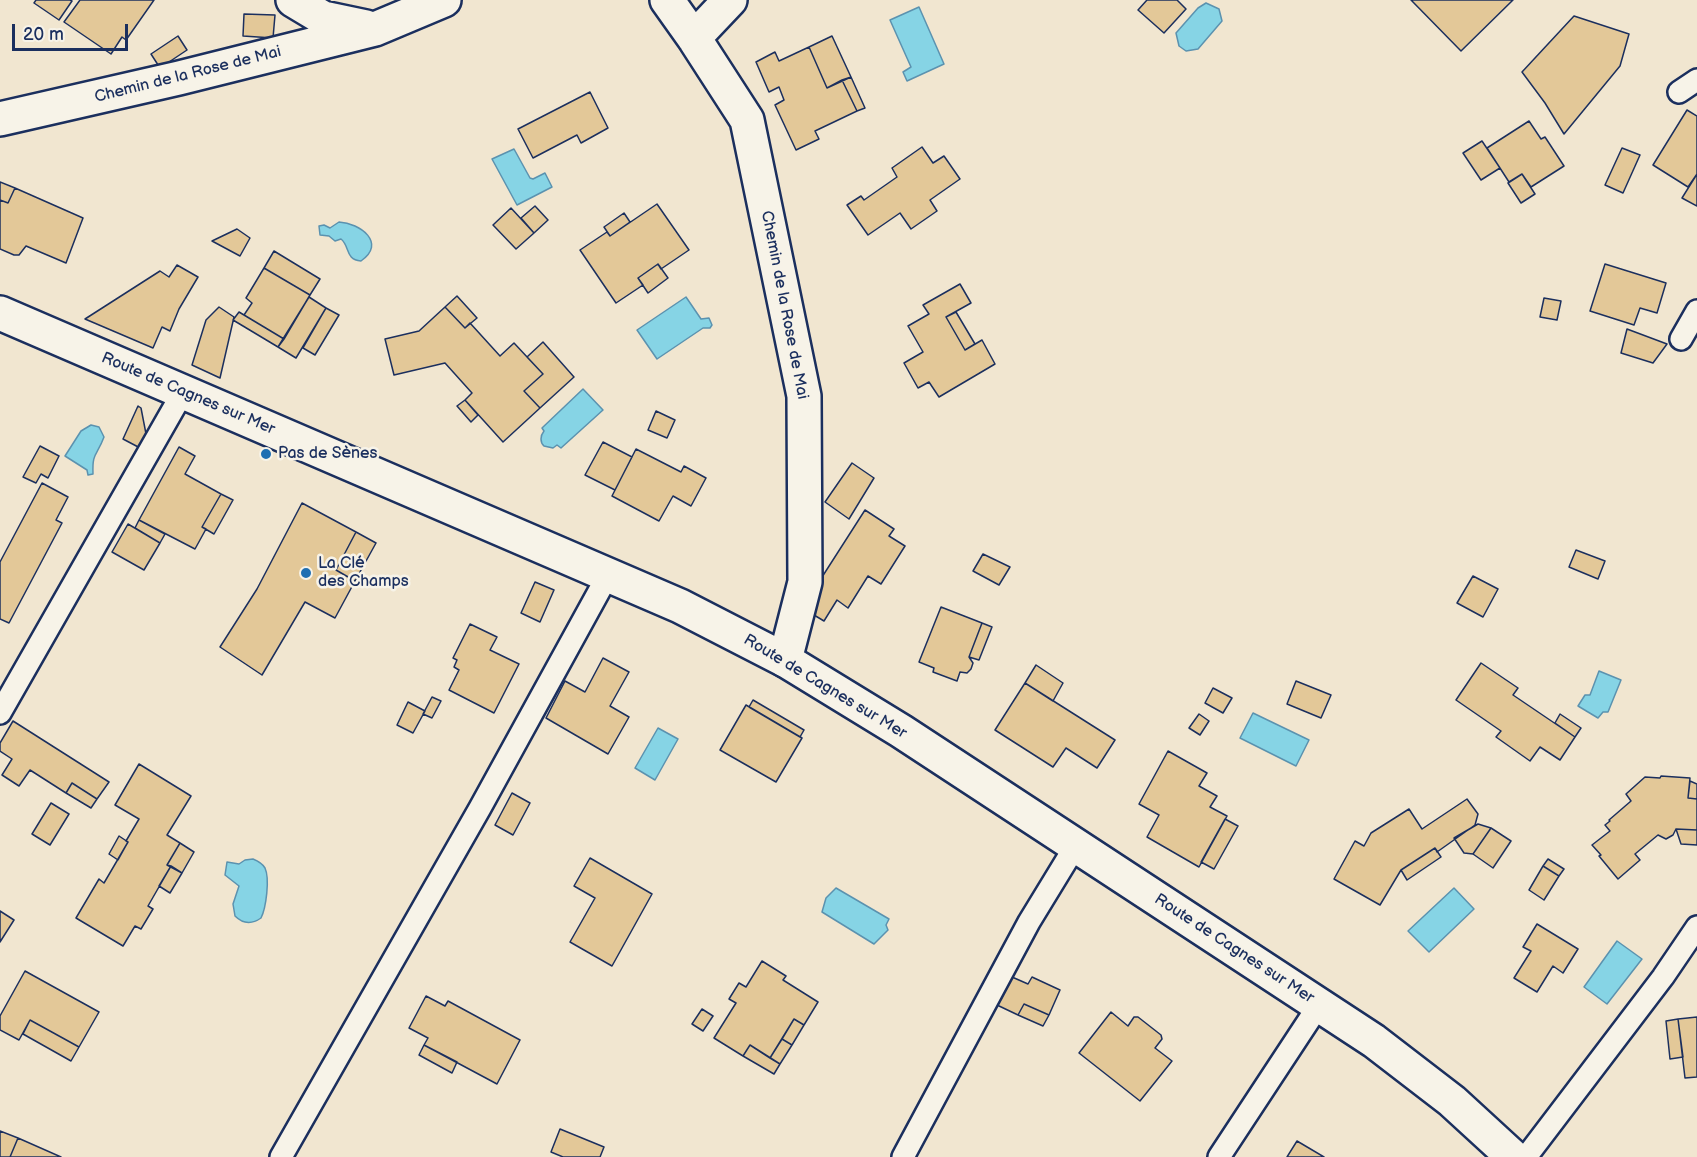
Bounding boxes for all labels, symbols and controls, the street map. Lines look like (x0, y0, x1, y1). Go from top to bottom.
scale bar (15, 12, 130, 50)
text: 20 m (23, 24, 64, 45)
street label: Chemin de la Rose de Mai (93, 43, 283, 107)
street label: Chemin de la Rose de Mai (756, 209, 812, 401)
street label: Route de Cagnes sur Mer (98, 349, 278, 439)
place label: Pas de Sènes (278, 444, 377, 464)
marker: Pas de Sènes (259, 447, 273, 461)
place label: La Clé des Champs (318, 554, 409, 592)
marker: La Clé des Champs (299, 566, 313, 580)
street label: Route de Cagnes sur Mer (740, 631, 910, 743)
street label: Route de Cagnes sur Mer (1150, 890, 1318, 1008)

